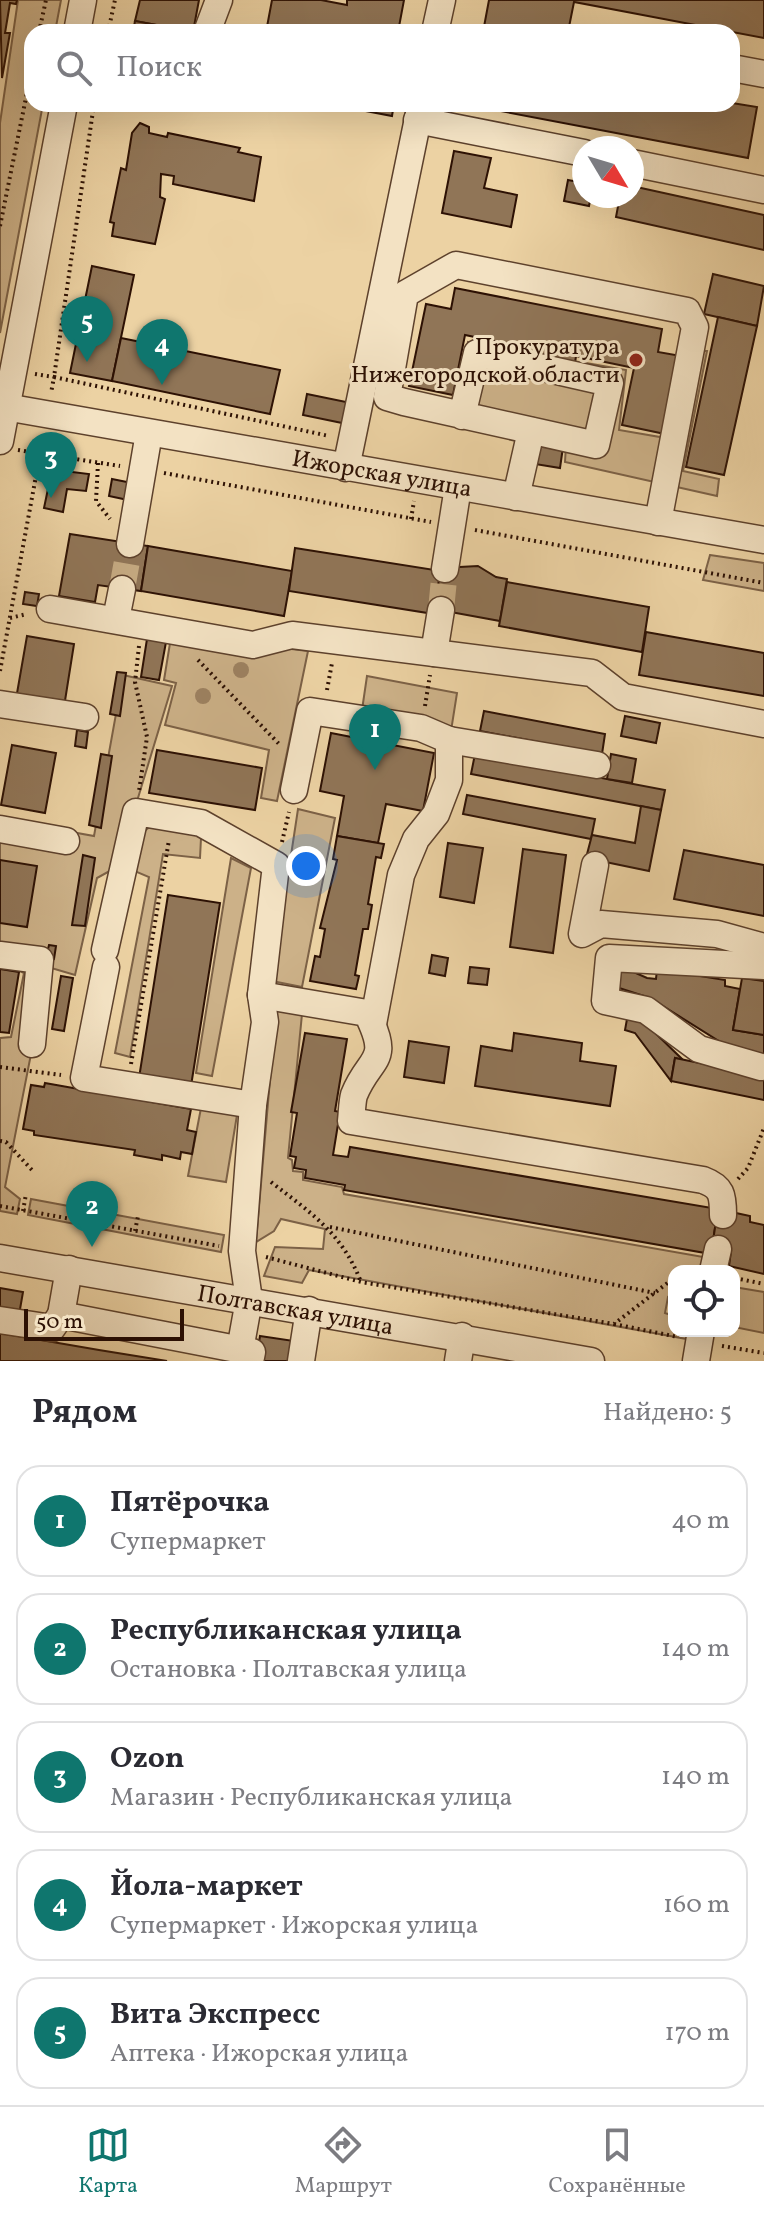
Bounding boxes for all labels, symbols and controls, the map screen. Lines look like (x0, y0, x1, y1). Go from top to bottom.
search box (24, 24, 740, 112)
icon: search (52, 46, 96, 90)
text: Поиск (116, 47, 202, 89)
north arrow (572, 136, 644, 208)
pin: 5 (61, 296, 113, 362)
pin: 4 (136, 319, 188, 385)
place label: Прокуратура Нижегородской области (351, 331, 620, 393)
marker: Прокуратура Нижегородской области (627, 351, 645, 369)
pin: 3 (25, 432, 77, 498)
street label: Ижорская улица (289, 443, 475, 507)
pin: 1 (349, 704, 401, 770)
your location (286, 846, 326, 886)
pin: 2 (66, 1181, 118, 1247)
map controls (668, 1265, 740, 1337)
button: locate (668, 1265, 740, 1337)
street label: Полтавская улица (194, 1278, 396, 1345)
scale bar (24, 1305, 184, 1341)
text: 50 m (36, 1307, 83, 1338)
text: Рядом (32, 1390, 137, 1437)
text: Найдено: 5 (603, 1395, 732, 1431)
text: Пятёрочка (110, 1482, 270, 1524)
text: 1 (55, 1503, 65, 1539)
text: 40 m (671, 1503, 730, 1539)
text: Супермаркет (110, 1524, 266, 1560)
text: Республиканская улица (110, 1610, 462, 1652)
text: 2 (53, 1631, 67, 1667)
text: 140 m (661, 1631, 730, 1667)
text: Остановка · Полтавская улица (110, 1652, 467, 1688)
text: Ozon (110, 1738, 184, 1780)
text: 3 (53, 1759, 67, 1795)
text: 140 m (661, 1759, 730, 1795)
text: Магазин · Республиканская улица (110, 1780, 513, 1816)
text: Йола-маркет (110, 1866, 303, 1908)
text: 4 (52, 1887, 68, 1923)
text: 160 m (663, 1887, 730, 1923)
text: Супермаркет · Ижорская улица (110, 1908, 478, 1944)
text: Вита Экспресс (110, 1994, 320, 2036)
text: 5 (54, 2015, 66, 2051)
text: 170 m (665, 2015, 730, 2051)
text: Аптека · Ижорская улица (110, 2036, 408, 2072)
tab: Карта (78, 2123, 138, 2202)
tab: Маршрут (295, 2123, 392, 2202)
tab: Сохранённые (548, 2123, 686, 2202)

